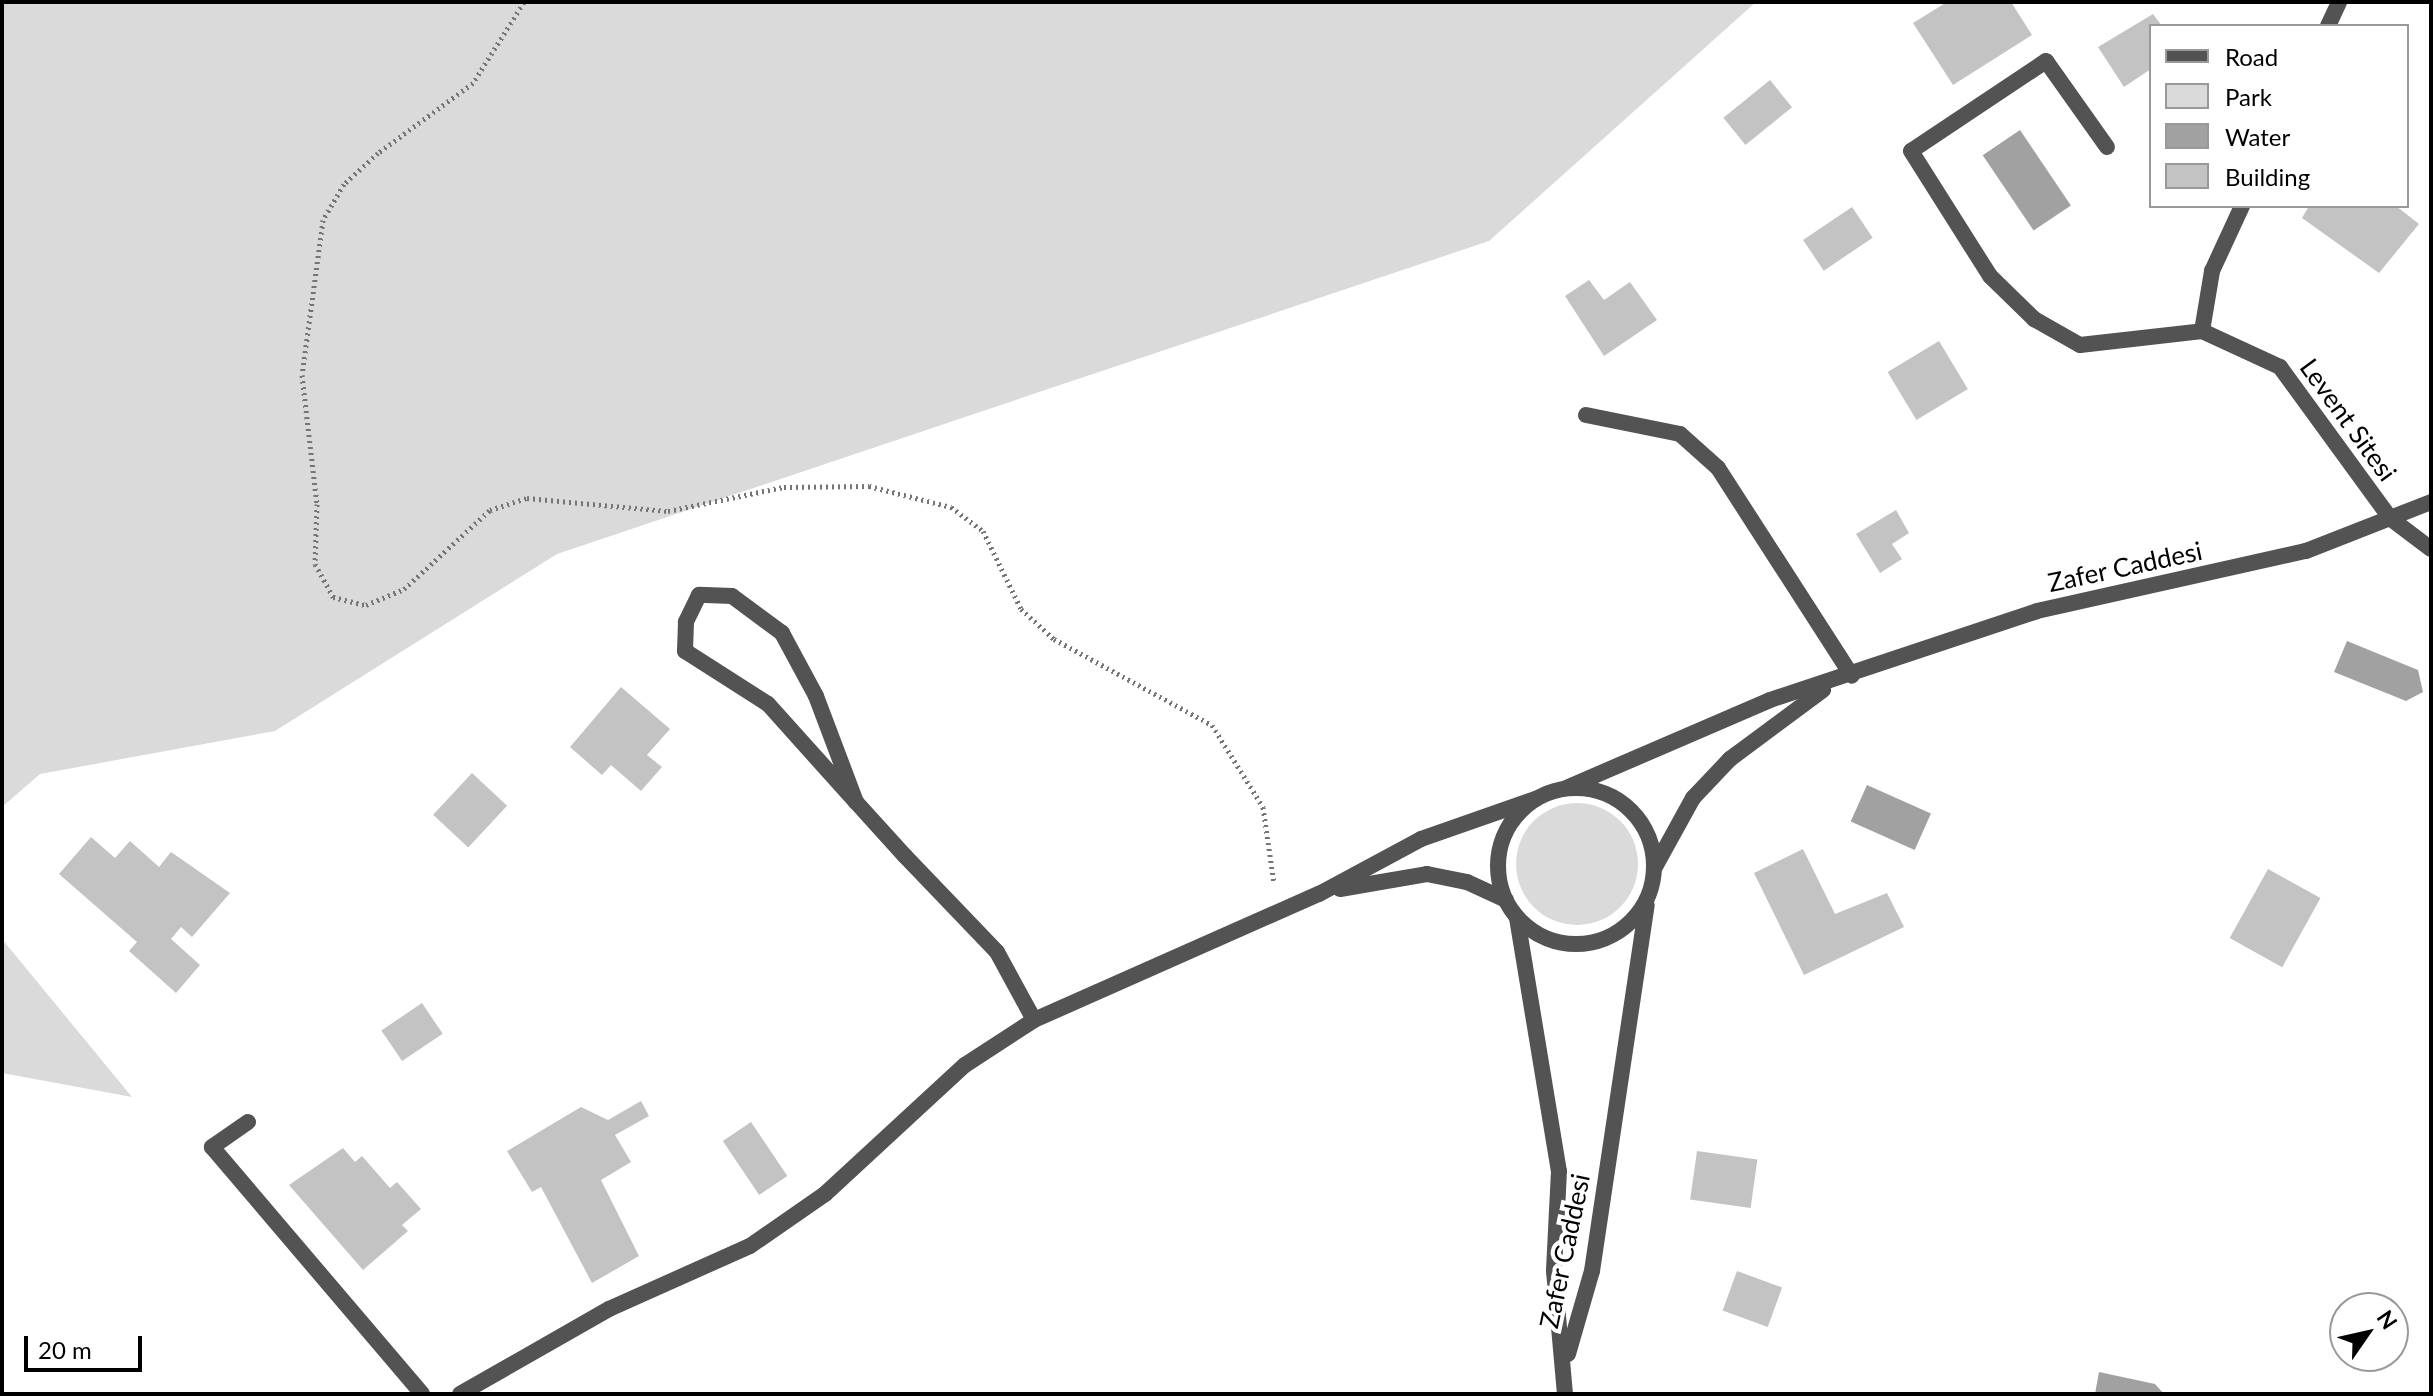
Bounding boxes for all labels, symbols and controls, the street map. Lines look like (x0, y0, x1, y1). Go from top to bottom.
legend (2149, 24, 2409, 208)
text: Road (2225, 42, 2278, 71)
text: Park (2225, 82, 2272, 111)
text: Water (2225, 122, 2290, 151)
text: Building (2225, 162, 2310, 191)
street label: Levent Sitesi (2293, 353, 2403, 487)
street label: Zafer Caddesi (2045, 535, 2205, 599)
street label: Zafer Caddesi (1533, 1171, 1597, 1331)
north arrow (2329, 1292, 2409, 1372)
text: N (2372, 1305, 2404, 1334)
scale bar (28, 1320, 146, 1370)
text: 20 m (38, 1335, 92, 1364)

